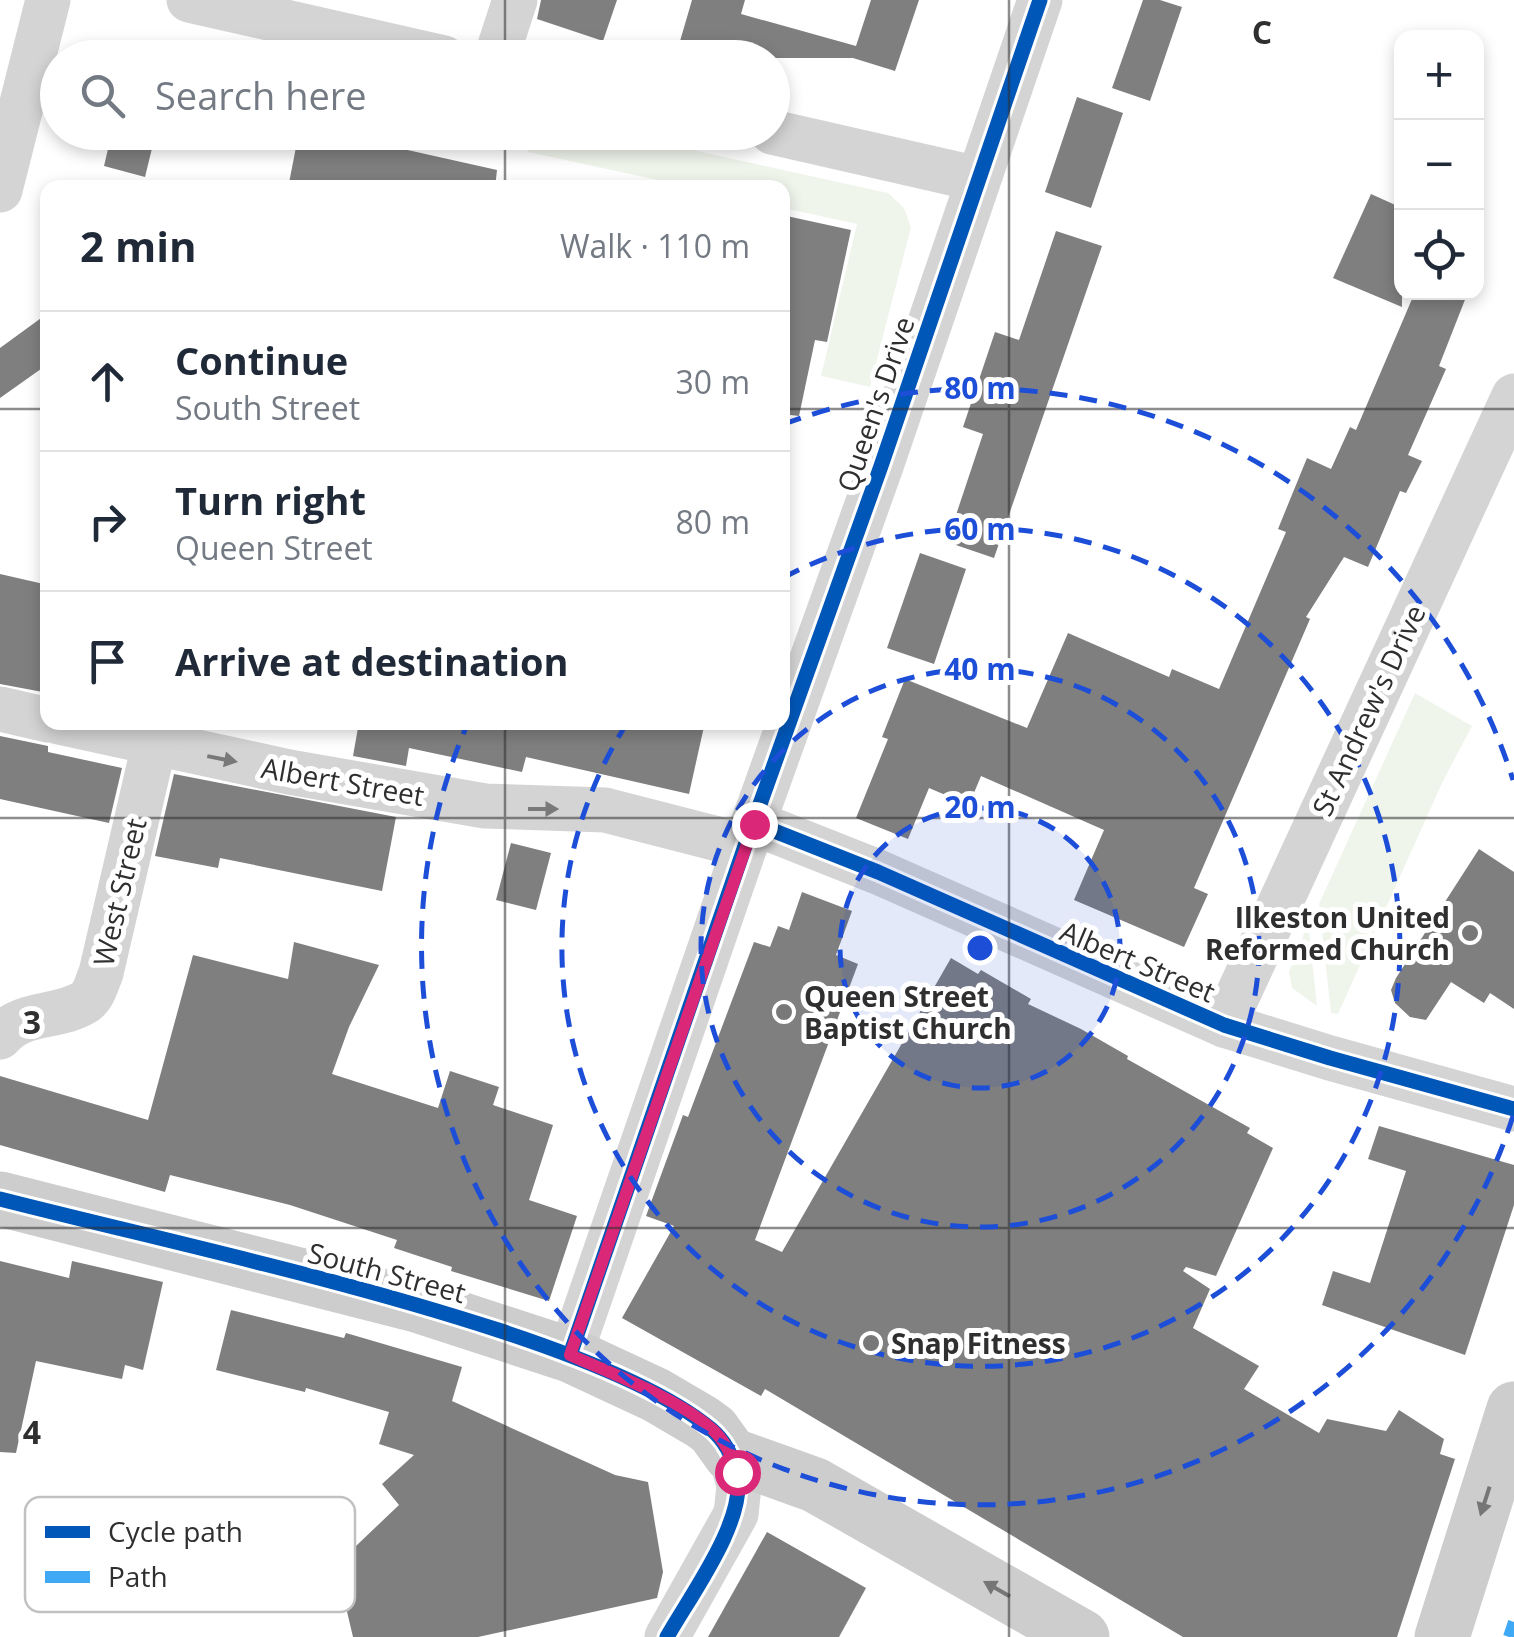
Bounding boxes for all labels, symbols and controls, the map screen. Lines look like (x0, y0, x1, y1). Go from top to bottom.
text: C (1252, 10, 1272, 53)
map controls (1394, 30, 1484, 300)
button: + (1394, 30, 1484, 120)
search box (40, 40, 790, 150)
icon: search (75, 68, 130, 123)
text: Search here (155, 69, 367, 121)
button: − (1394, 120, 1484, 210)
button: locate (1394, 210, 1484, 300)
text: 2 min (80, 217, 197, 274)
text: Walk · 110 m (560, 224, 750, 267)
street label: Queen's Drive (827, 311, 923, 497)
text: Continue (175, 334, 348, 386)
icon: ahead (80, 354, 135, 409)
text: 30 m (675, 360, 750, 403)
text: 80 m (944, 367, 1016, 408)
text: South Street (175, 386, 360, 429)
text: Turn right (175, 474, 366, 526)
icon: right (80, 494, 135, 549)
text: 80 m (675, 500, 750, 543)
text: 60 m (944, 508, 1016, 549)
text: Queen Street (175, 526, 373, 569)
street label: St Andrew's Drive (1302, 598, 1434, 822)
icon: arrive (80, 634, 135, 689)
text: Arrive at destination (175, 635, 569, 687)
text: 40 m (944, 648, 1016, 689)
street label: Albert Street (259, 748, 427, 814)
one-way arrow (207, 751, 238, 767)
text: 20 m (944, 786, 1016, 827)
one-way arrow (527, 801, 559, 817)
route end (732, 802, 778, 848)
street label: West Street (84, 814, 154, 970)
place label: Ilkeston United Reformed Church (1205, 898, 1450, 968)
street label: Albert Street (1055, 911, 1221, 1011)
marker: Ilkeston United Reformed Church (1459, 922, 1481, 944)
centre of rings (962, 930, 998, 966)
place label: Queen Street Baptist Church (804, 977, 1012, 1047)
text: 3 (23, 1000, 41, 1043)
marker: Queen Street Baptist Church (773, 1001, 795, 1023)
street label: South Street (304, 1233, 470, 1311)
place label: Snap Fitness (891, 1324, 1066, 1362)
marker: Snap Fitness (860, 1332, 882, 1354)
text: 4 (23, 1410, 41, 1453)
route start (715, 1450, 761, 1496)
one-way arrow (1476, 1487, 1491, 1517)
legend (25, 1497, 355, 1612)
text: Cycle path (108, 1512, 243, 1550)
text: Path (108, 1557, 168, 1595)
one-way arrow (983, 1580, 1012, 1597)

